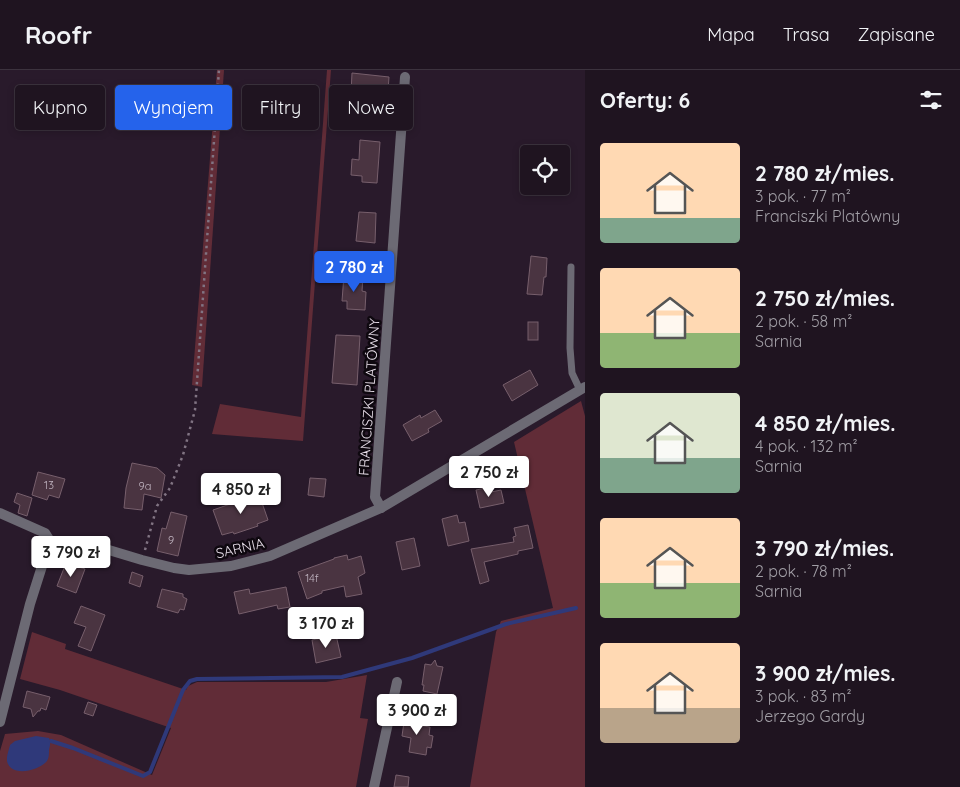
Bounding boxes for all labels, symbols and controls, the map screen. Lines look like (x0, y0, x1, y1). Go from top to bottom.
text: Roofr (25, 20, 92, 50)
text: Mapa (707, 23, 755, 46)
text: Trasa (783, 23, 830, 46)
text: Zapisane (858, 23, 935, 46)
chip: Kupno (15, 85, 105, 130)
chip: Wynajem (115, 85, 232, 130)
chip: Filtry (242, 85, 319, 130)
chip: Nowe (329, 85, 413, 130)
icon: filters (917, 86, 945, 114)
text: Oferty: 6 (600, 87, 690, 113)
map controls (520, 145, 570, 195)
button: locate (520, 145, 570, 195)
text: 2 780 zł/mies. (755, 160, 894, 186)
icon: home (640, 163, 700, 223)
text: 3 pok. · 77 m² (755, 186, 851, 206)
text: Franciszki Platówny (755, 206, 900, 226)
pin: 2 780 zł (302, 250, 406, 293)
text: 2 780 zł (325, 257, 383, 277)
text: 2 750 zł/mies. (755, 285, 895, 311)
icon: home (640, 288, 700, 348)
text: 2 pok. · 58 m² (755, 311, 852, 331)
street label: FRANCISZKI PLATÓWNY (355, 318, 383, 476)
text: Sarnia (755, 331, 802, 351)
text: 4 850 zł/mies. (755, 410, 895, 436)
icon: home (640, 413, 700, 473)
text: 4 pok. · 132 m² (755, 436, 858, 456)
pin: 2 750 zł (437, 456, 541, 498)
text: Sarnia (755, 456, 802, 476)
text: 2 750 zł (460, 462, 518, 482)
pin: 4 850 zł (189, 472, 293, 515)
house number: 13 (44, 478, 54, 492)
house number: 9a (139, 479, 151, 493)
text: 4 850 zł (212, 479, 270, 499)
house number: 9 (168, 533, 174, 547)
street label: SARNIA (214, 534, 266, 562)
text: 3 790 zł/mies. (755, 535, 894, 561)
pin: 3 790 zł (19, 536, 123, 578)
icon: home (640, 538, 700, 598)
text: 3 790 zł (42, 542, 100, 562)
text: 2 pok. · 78 m² (755, 561, 852, 581)
house number: 14f (305, 571, 319, 585)
text: Sarnia (755, 581, 802, 601)
pin: 3 170 zł (274, 606, 378, 649)
text: 3 170 zł (299, 613, 353, 633)
text: 3 900 zł/mies. (755, 660, 896, 686)
icon: home (640, 663, 700, 723)
text: 3 pok. · 83 m² (755, 686, 851, 706)
pin: 3 900 zł (365, 694, 469, 736)
text: 3 900 zł (388, 700, 446, 720)
text: Jerzego Gardy (755, 706, 865, 726)

